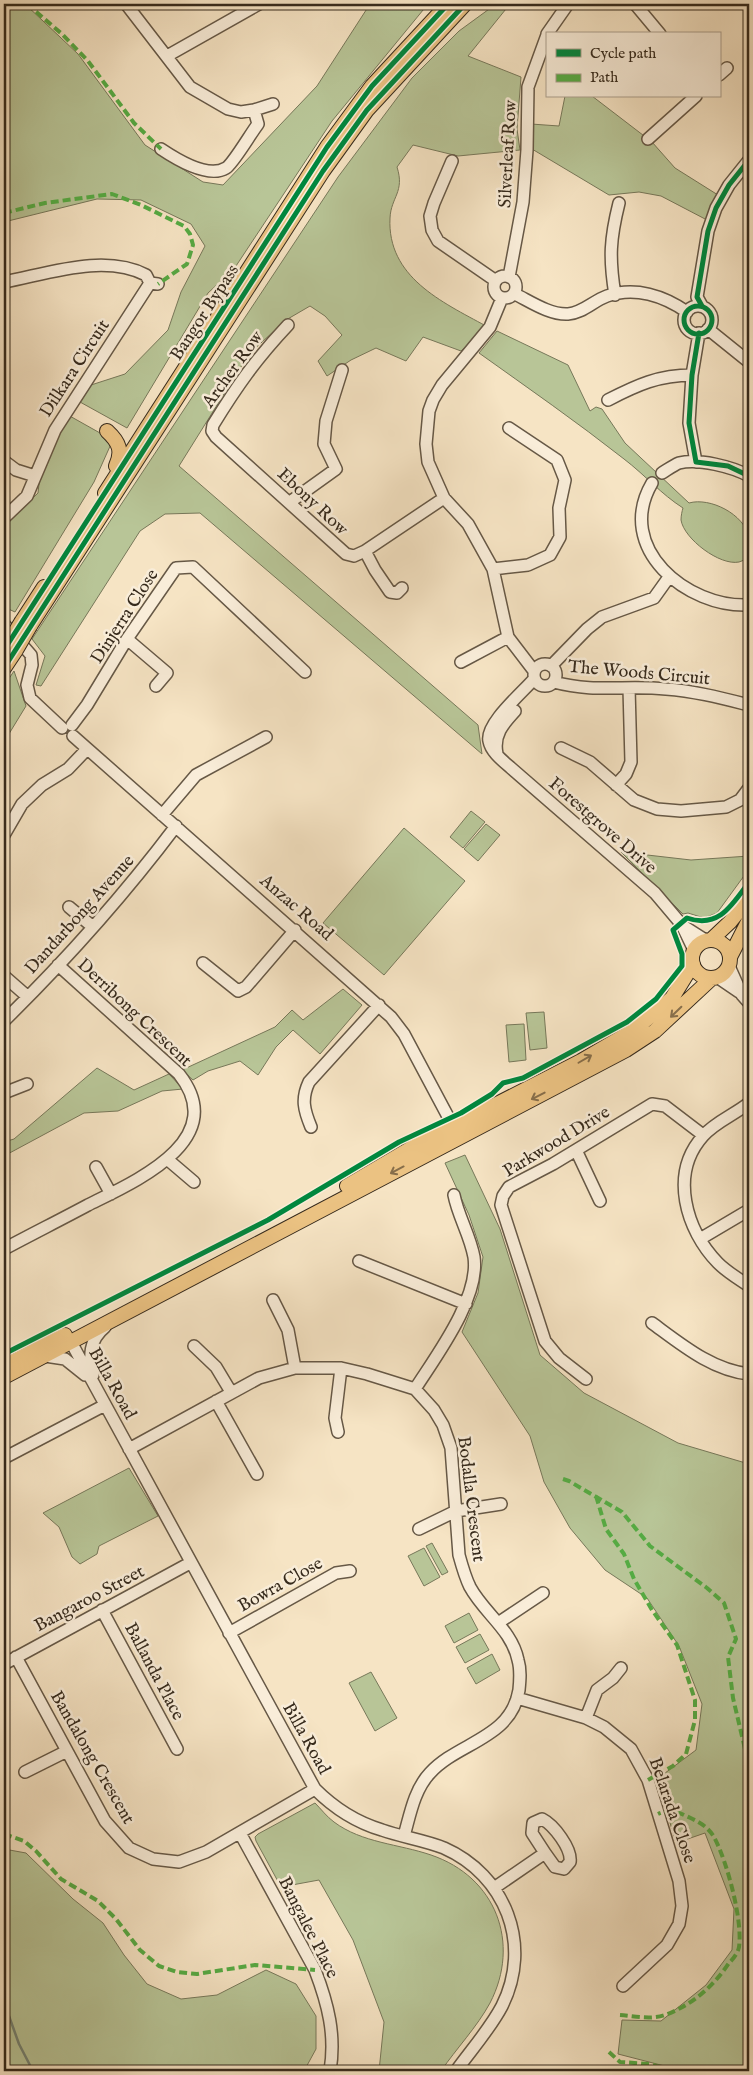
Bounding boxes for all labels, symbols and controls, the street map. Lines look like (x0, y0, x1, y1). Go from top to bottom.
legend (546, 32, 720, 98)
text: Cycle path (590, 44, 656, 63)
text: Path (590, 68, 618, 87)
street label: Silverleaf Row (494, 98, 523, 209)
street label: Bangor Bypass (166, 260, 245, 365)
street label: Dilkara Circuit (35, 316, 115, 422)
street label: Archer Row (197, 326, 270, 414)
street label: Ebony Row (272, 463, 353, 542)
street label: Dinjerra Close (86, 565, 164, 668)
street label: The Woods Circuit (567, 656, 711, 691)
street label: Forestgrove Drive (543, 773, 661, 879)
street label: Dandarbong Avenue (20, 850, 140, 980)
street label: Anzac Road (254, 869, 338, 947)
street label: Derribong Crescent (72, 954, 196, 1072)
one-way arrow (670, 1006, 683, 1018)
one-way arrow (578, 1053, 592, 1063)
one-way arrow (531, 1091, 546, 1101)
street label: Parkwood Drive (499, 1101, 614, 1183)
one-way arrow (389, 1165, 404, 1175)
street label: Billa Road (82, 1344, 141, 1424)
street label: Bodalla Crescent (451, 1435, 490, 1563)
street label: Bowra Close (234, 1553, 327, 1618)
street label: Bangaroo Street (31, 1561, 149, 1638)
street label: Ballanda Place (118, 1619, 189, 1724)
street label: Bandalong Crescent (44, 1687, 139, 1828)
street label: Billa Road (276, 1699, 335, 1779)
street label: Belarada Close (643, 1754, 700, 1867)
street label: Bangalee Place (272, 1873, 343, 1982)

